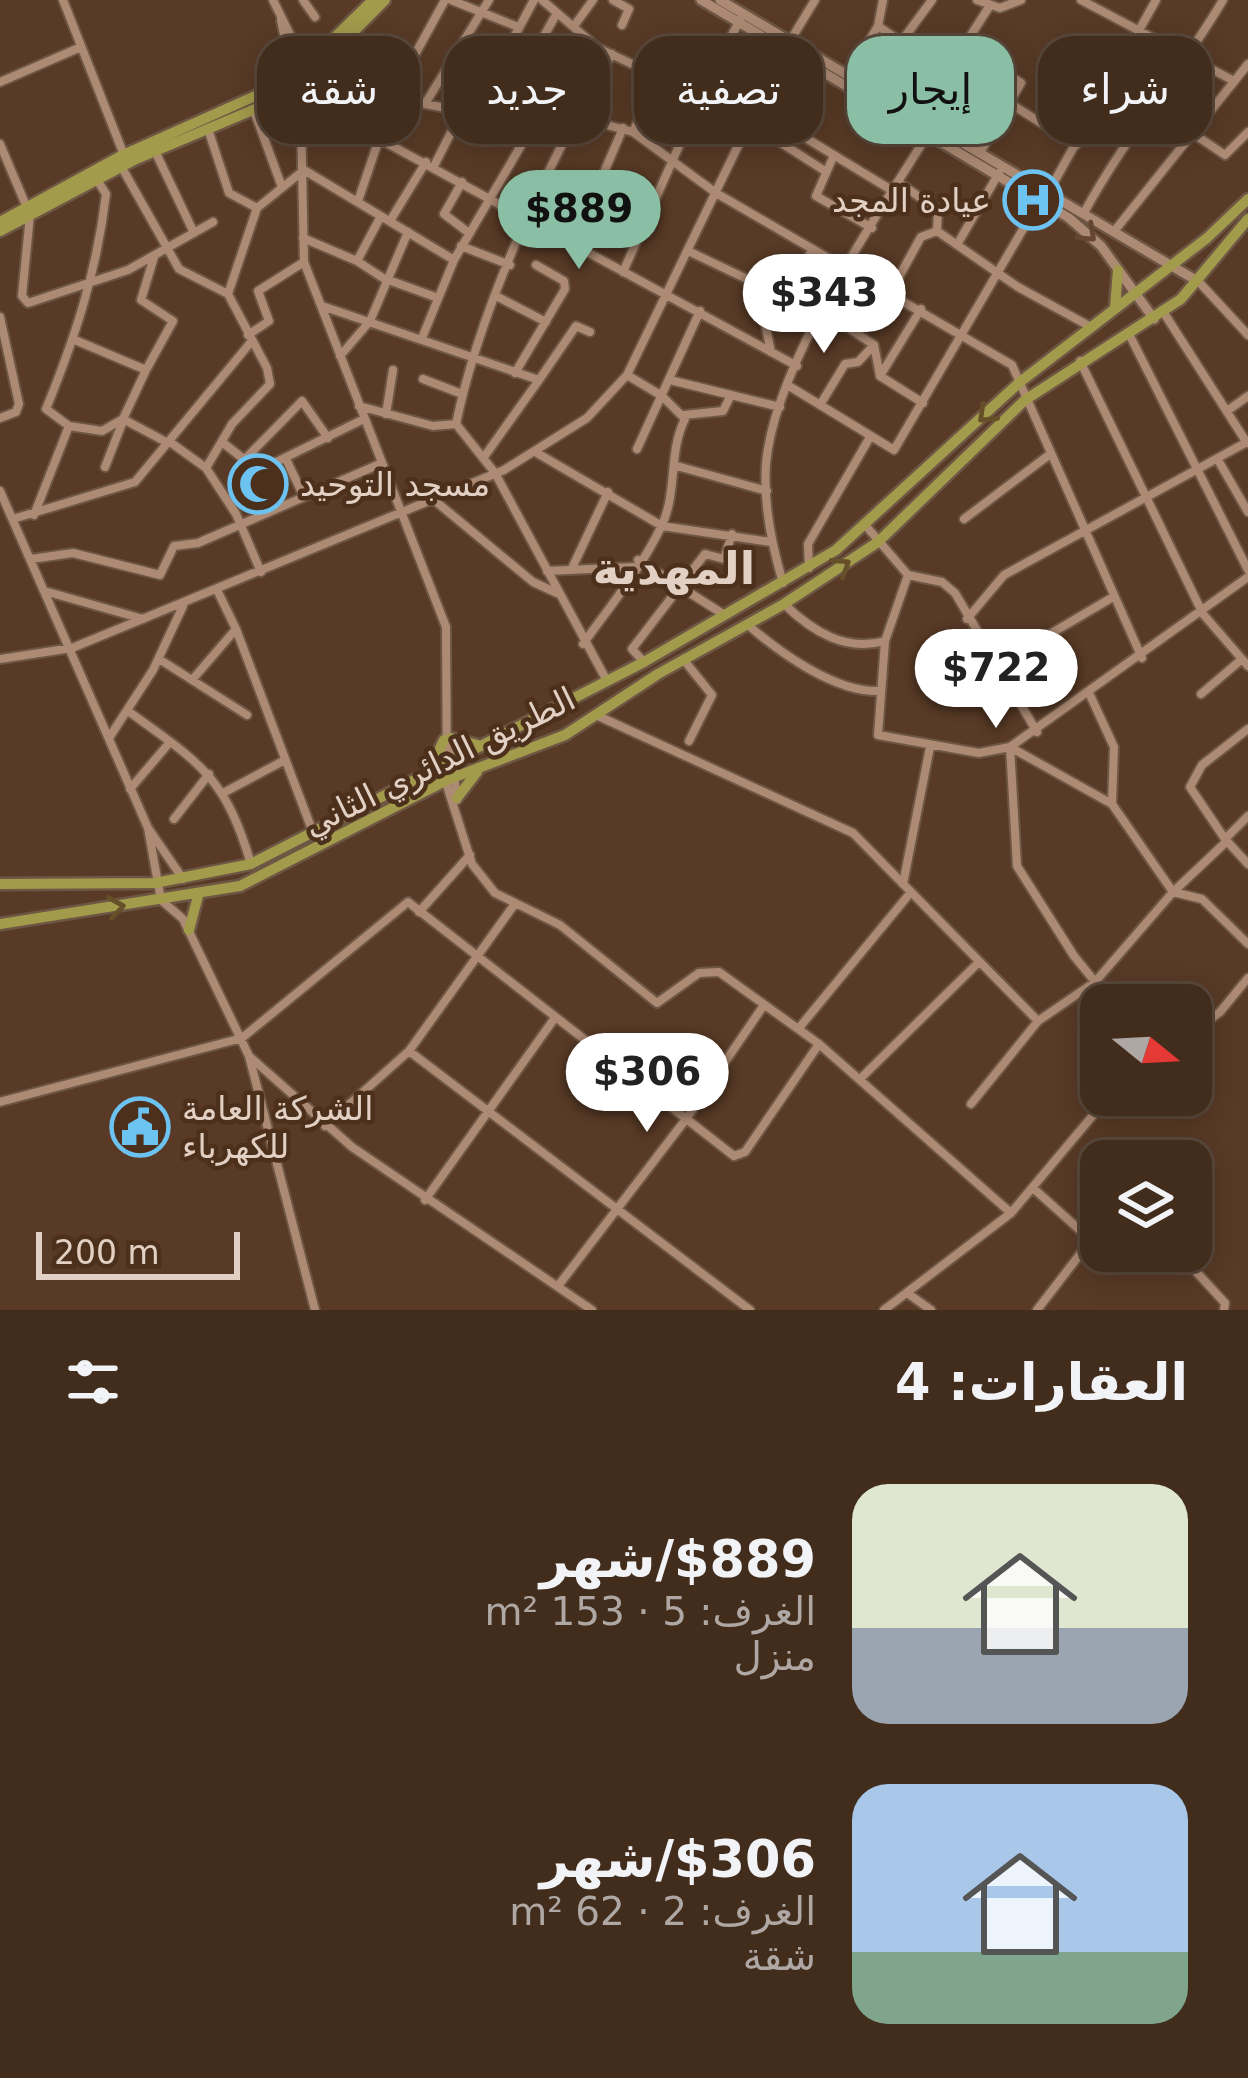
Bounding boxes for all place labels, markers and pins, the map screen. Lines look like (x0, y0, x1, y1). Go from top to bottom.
hospital icon: عيادة المجد (1002, 169, 1064, 231)
pin: $889 (508, 170, 650, 272)
place label: عيادة المجد (832, 181, 991, 220)
pin: $343 (753, 254, 895, 356)
mosque icon: مسجد التوحيد (227, 453, 289, 515)
place label: مسجد التوحيد (300, 465, 490, 504)
pin: $722 (925, 629, 1067, 731)
pin: $306 (576, 1033, 718, 1135)
place label: الشركة العامة للكهرباء (182, 1089, 373, 1166)
public building icon: الشركة العامة للكهرباء (109, 1096, 171, 1158)

